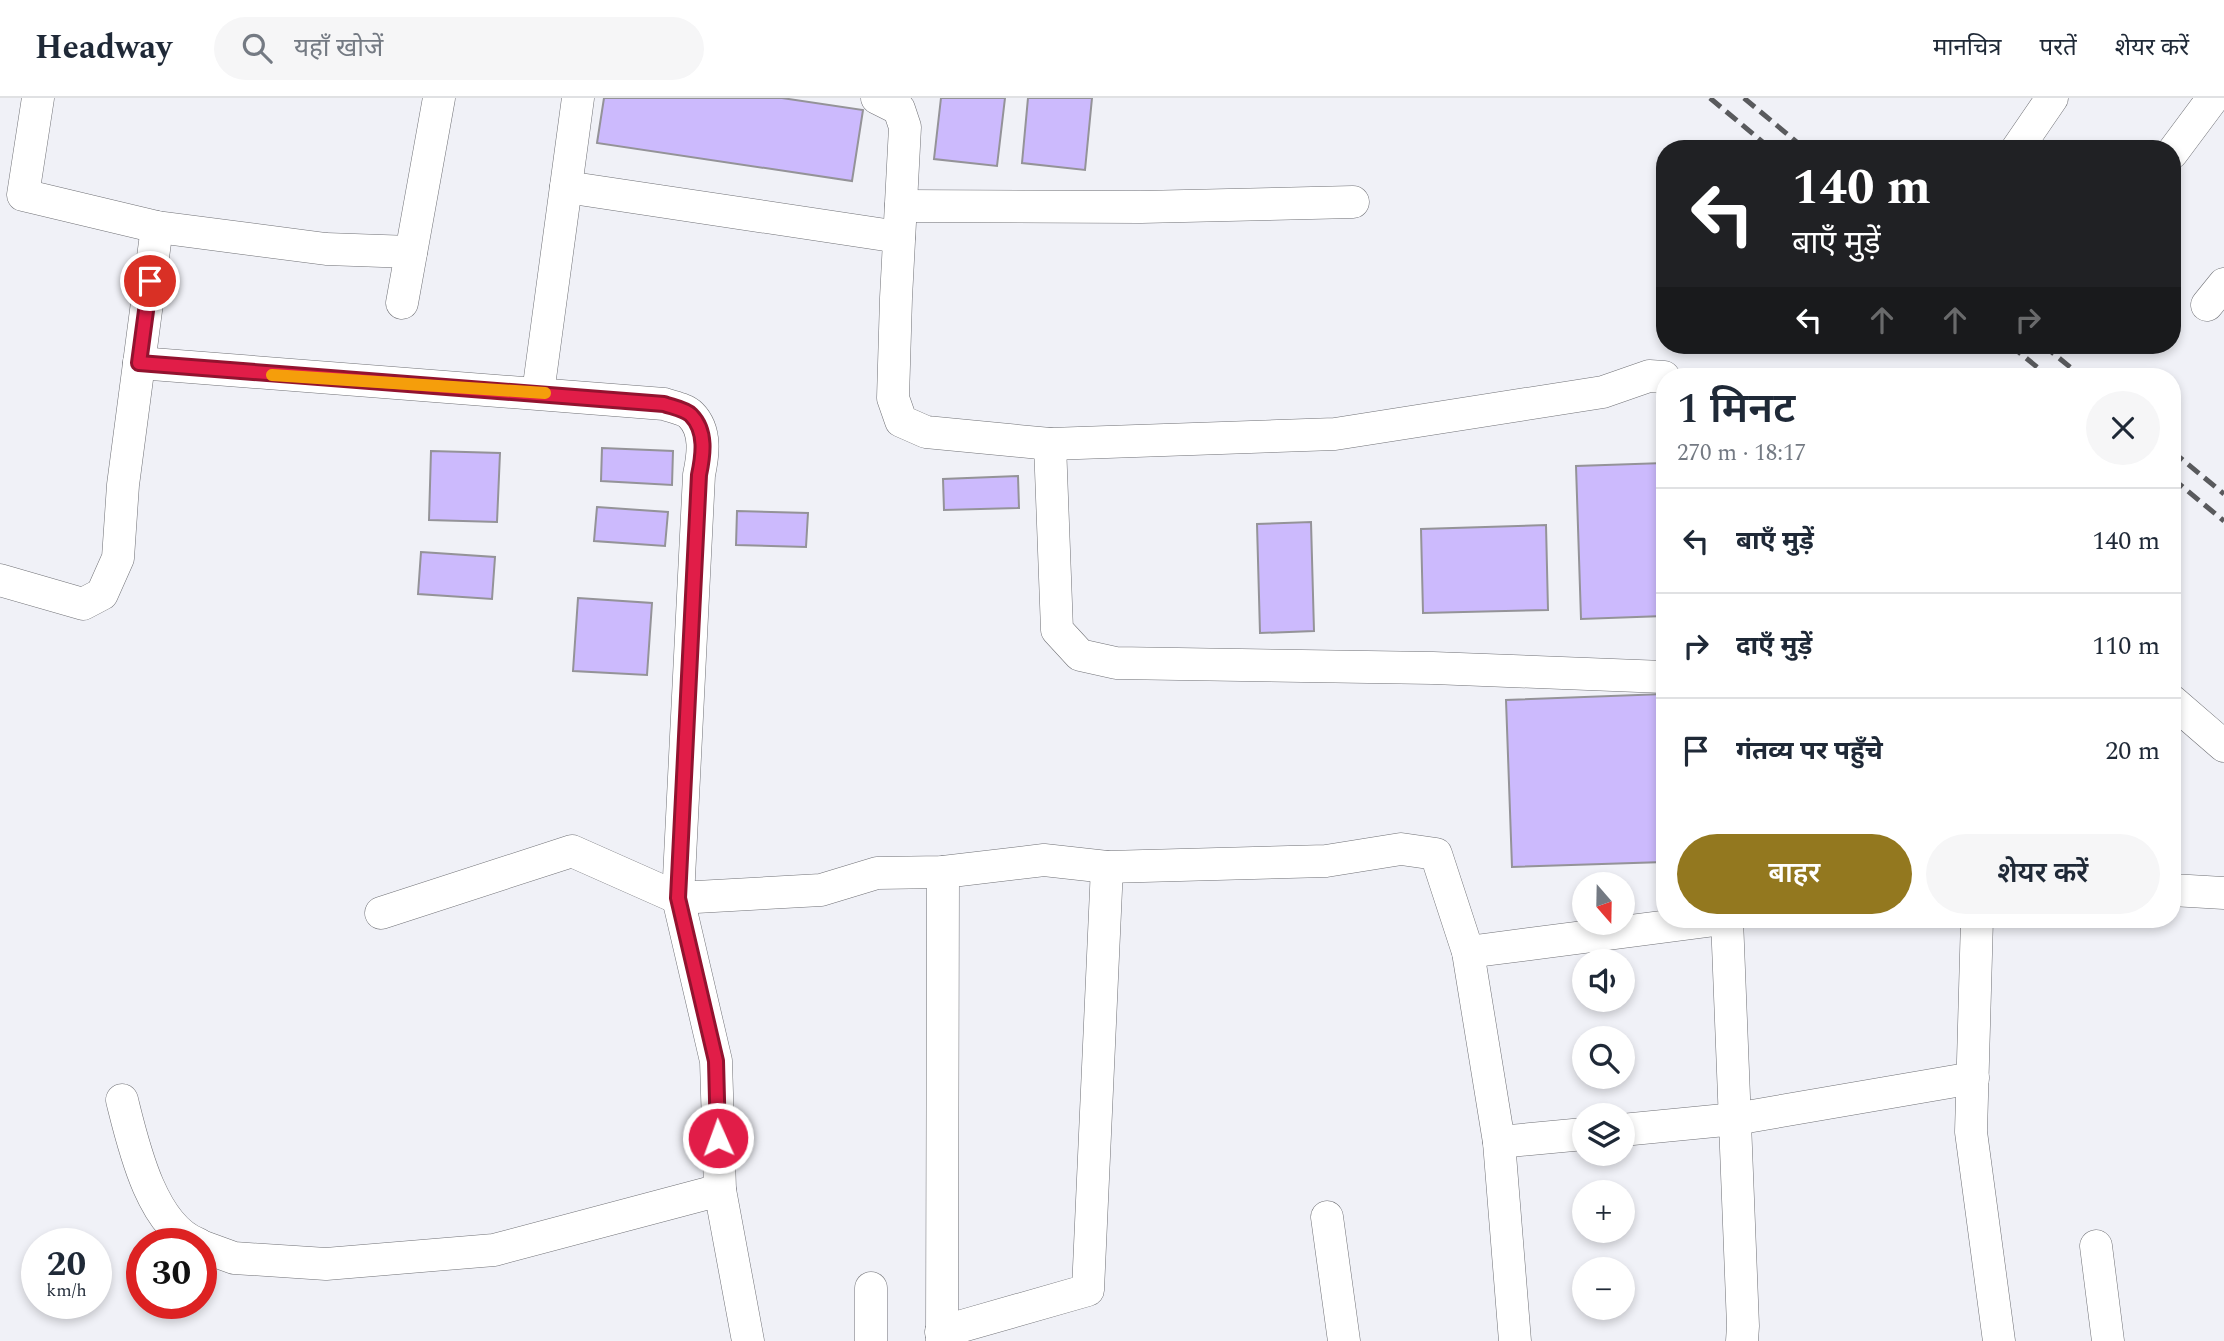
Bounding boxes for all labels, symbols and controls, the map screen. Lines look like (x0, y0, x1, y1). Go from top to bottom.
search box (214, 17, 704, 80)
text: Headway (35, 23, 172, 73)
text: यहाँ खोजें (294, 28, 383, 68)
icon: search (238, 29, 276, 67)
text: मानचित्र (1933, 30, 2002, 66)
text: परतें (2040, 30, 2077, 66)
text: शेयर करें (2115, 30, 2189, 66)
text: 140 m (1792, 151, 1931, 226)
icon: left (1677, 168, 1768, 259)
text: बाएँ मुड़ें (1792, 219, 1881, 268)
pin (120, 251, 180, 311)
icon: arrive (131, 262, 169, 300)
icon: left (1790, 301, 1828, 339)
icon: ahead (1863, 301, 1901, 339)
icon: ahead (1936, 301, 1974, 339)
icon: right (2009, 301, 2047, 339)
text: 1 मिनट (1677, 378, 1795, 441)
button: close (2086, 391, 2160, 465)
text: 270 m · 18:17 (1677, 436, 1806, 471)
text: बाएँ मुड़ें (1736, 521, 1814, 561)
text: 140 m (2092, 521, 2160, 561)
icon: left (1677, 522, 1715, 560)
text: दाएँ मुड़ें (1736, 626, 1812, 666)
text: 110 m (2092, 626, 2160, 666)
icon: right (1677, 627, 1715, 665)
text: गंतव्य पर पहुँचे (1736, 731, 1883, 771)
text: 20 m (2105, 731, 2160, 771)
icon: arrive (1677, 732, 1715, 770)
button: बाहर (1677, 834, 1912, 914)
button: शेयर करें (1926, 834, 2160, 914)
north arrow (1572, 872, 1634, 934)
map controls (1572, 872, 1635, 1320)
button: sound (1572, 949, 1635, 1012)
button: search (1572, 1026, 1635, 1089)
position arrow (681, 1101, 755, 1175)
button: layers (1572, 1103, 1635, 1166)
button: + (1572, 1180, 1635, 1243)
speed limit sign: 30 (126, 1228, 217, 1319)
text: 20 (47, 1238, 86, 1291)
button: − (1572, 1257, 1635, 1320)
text: km/h (46, 1277, 87, 1304)

